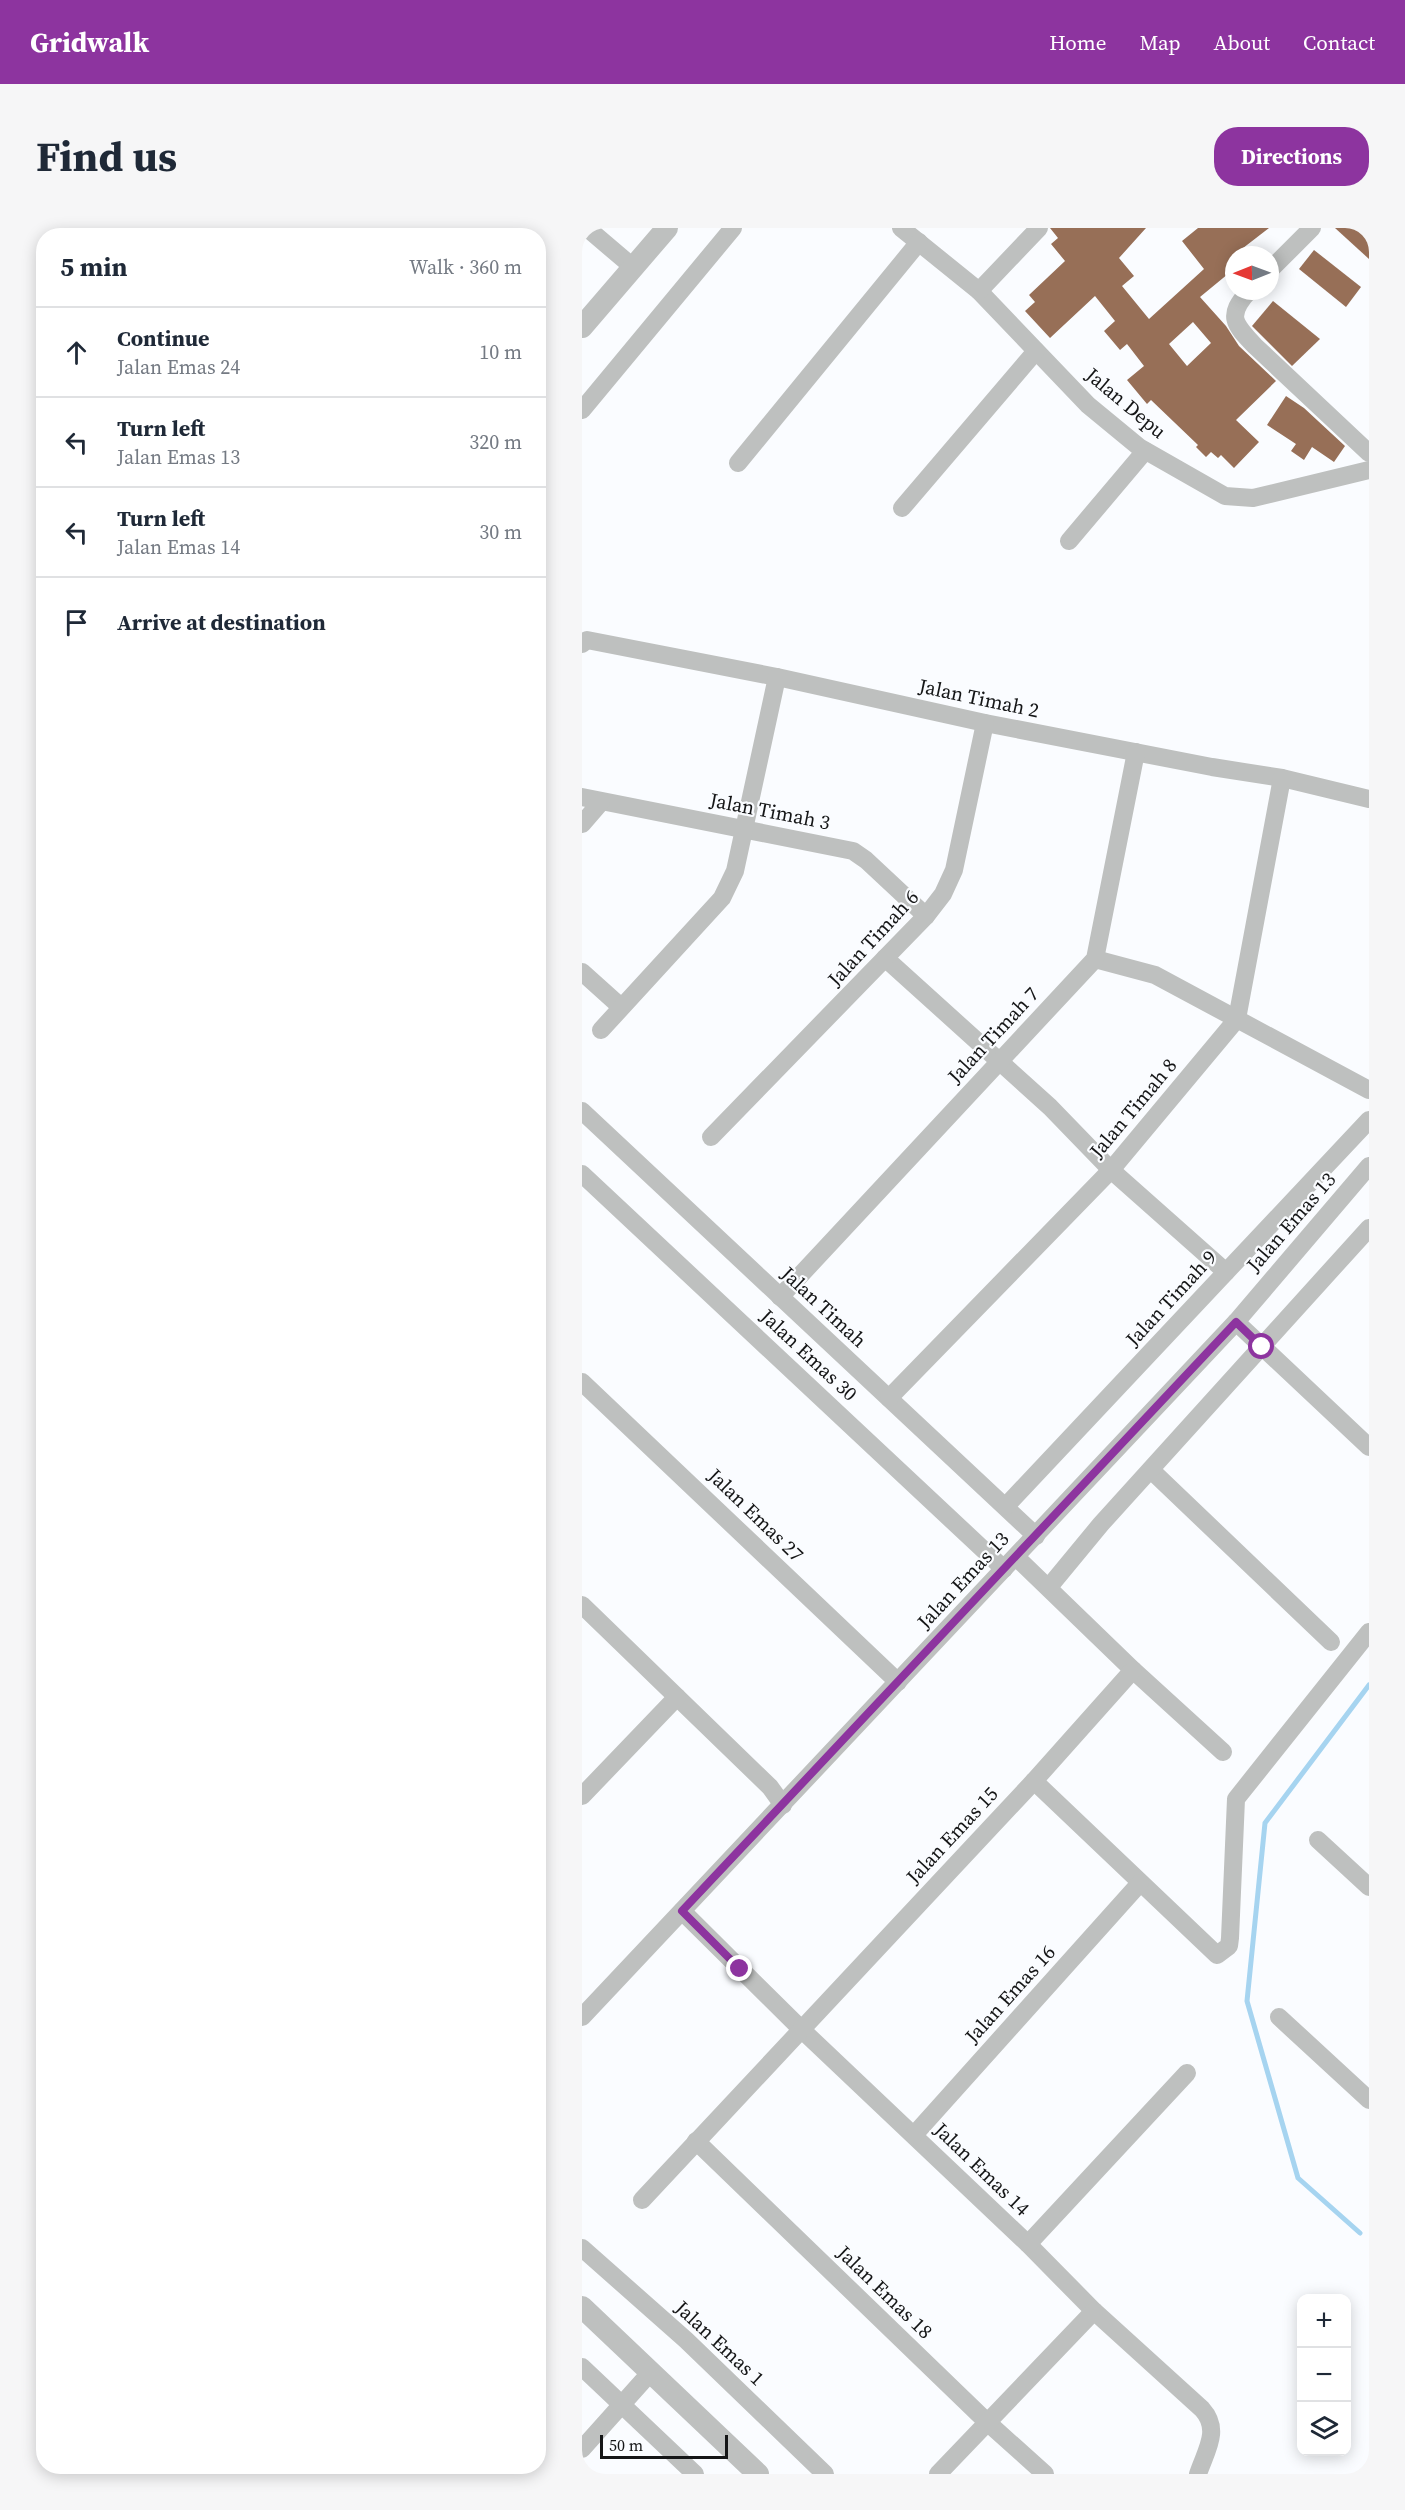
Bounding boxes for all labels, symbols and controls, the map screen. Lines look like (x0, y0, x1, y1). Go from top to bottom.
text: Gridwalk (30, 23, 149, 61)
text: Home (1049, 28, 1107, 57)
text: Map (1140, 28, 1181, 57)
text: About (1214, 28, 1270, 57)
text: Contact (1303, 28, 1375, 57)
text: Find us (36, 127, 177, 185)
button: Directions (1214, 127, 1369, 186)
north arrow (1225, 246, 1279, 300)
text: 5 min (60, 249, 127, 285)
text: Walk · 360 m (409, 253, 522, 281)
text: Continue (117, 323, 210, 353)
icon: ahead (60, 336, 93, 369)
text: 10 m (479, 338, 522, 366)
text: Jalan Emas 24 (117, 353, 240, 381)
street label: Jalan Depu (1079, 360, 1172, 445)
text: Turn left (117, 413, 205, 443)
icon: left (60, 426, 93, 459)
text: 320 m (469, 428, 522, 456)
text: Jalan Emas 13 (117, 443, 240, 471)
text: Turn left (117, 503, 205, 533)
icon: left (60, 516, 93, 549)
text: 30 m (479, 518, 522, 546)
text: Jalan Emas 14 (117, 533, 240, 561)
icon: arrive (60, 606, 93, 639)
text: Arrive at destination (117, 607, 326, 637)
street label: Jalan Timah 2 (915, 671, 1042, 724)
street label: Jalan Timah 3 (706, 785, 833, 836)
street label: Jalan Timah 6 (820, 884, 925, 993)
street label: Jalan Timah 7 (940, 981, 1045, 1090)
street label: Jalan Timah 8 (1082, 1052, 1183, 1165)
street label: Jalan Emas 13 (1239, 1166, 1342, 1278)
street label: Jalan Timah 9 (1118, 1244, 1223, 1353)
street label: Jalan Timah (774, 1259, 873, 1354)
street label: Jalan Emas 30 (754, 1302, 864, 1407)
route start (1248, 1333, 1274, 1359)
street label: Jalan Emas 27 (701, 1461, 810, 1568)
street label: Jalan Emas 13 (910, 1525, 1015, 1635)
street label: Jalan Emas 15 (899, 1780, 1004, 1890)
street label: Jalan Emas 16 (958, 1939, 1062, 2050)
route end (726, 1955, 752, 1981)
street label: Jalan Emas 14 (927, 2115, 1036, 2222)
street label: Jalan Emas 18 (830, 2238, 939, 2345)
street label: Jalan Emas 1 (668, 2293, 771, 2392)
map controls (1297, 2294, 1351, 2456)
button: + (1297, 2294, 1351, 2348)
button: − (1297, 2348, 1351, 2402)
button: layers (1297, 2402, 1351, 2456)
scale bar (600, 2432, 728, 2460)
text: 50 m (609, 2434, 643, 2456)

